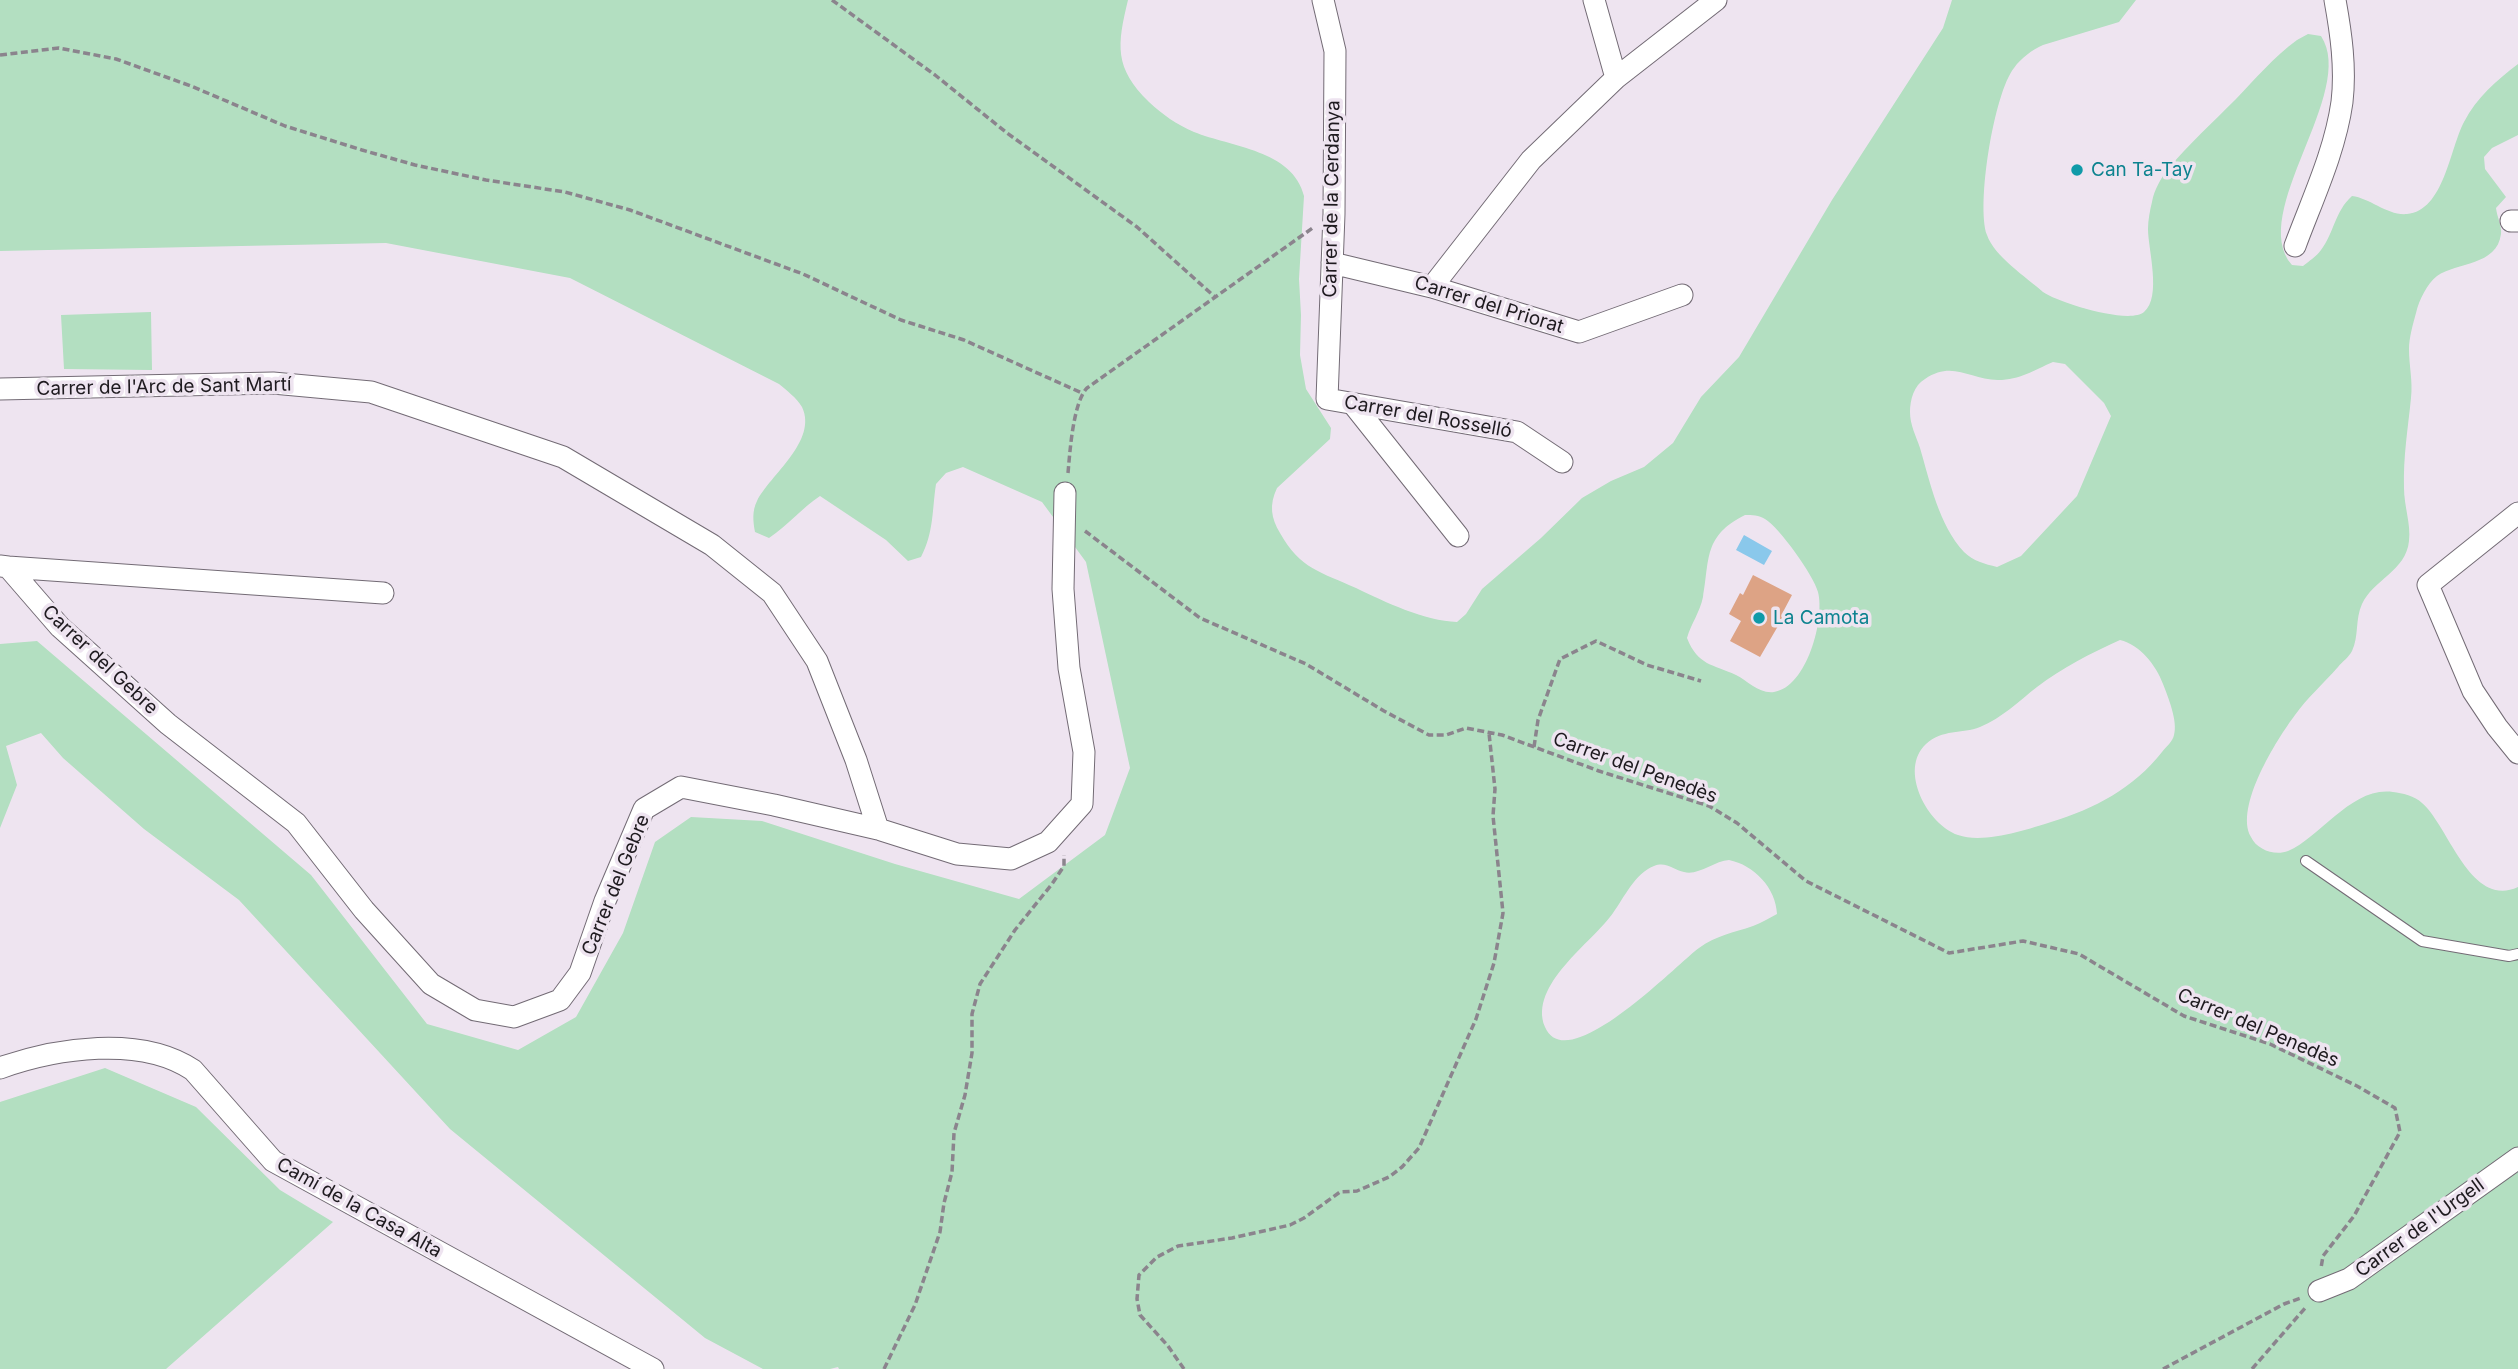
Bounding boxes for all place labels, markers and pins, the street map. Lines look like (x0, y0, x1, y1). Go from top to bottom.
place label: Can Ta-Tay (2091, 159, 2193, 181)
marker: Can Ta-Tay (2069, 162, 2085, 178)
place label: La Camota (1773, 607, 1869, 629)
marker: La Camota (1751, 610, 1767, 626)

